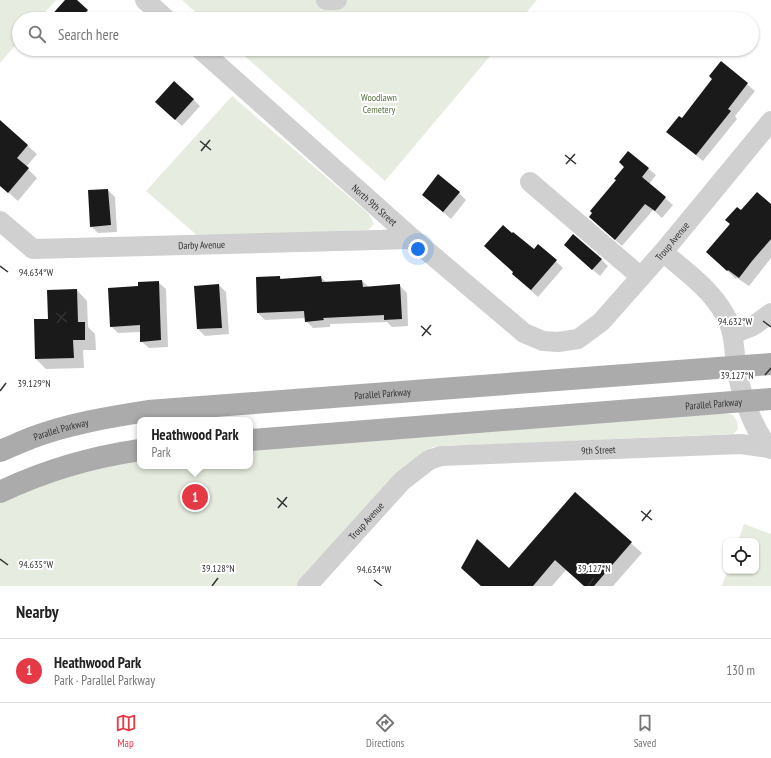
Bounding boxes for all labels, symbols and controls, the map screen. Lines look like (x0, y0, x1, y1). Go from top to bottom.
search box (12, 12, 759, 56)
icon: search (26, 23, 48, 45)
text: Search here (58, 25, 119, 44)
park label: Woodlawn Cemetery (361, 91, 397, 116)
street label: North 9th Street (349, 181, 400, 229)
street label: Troup Avenue (652, 219, 692, 263)
street label: Darby Avenue (178, 237, 225, 252)
your location (408, 239, 428, 259)
text: 94.634°W (19, 266, 53, 279)
text: 94.632°W (718, 315, 752, 328)
text: 39.127°N (720, 369, 754, 382)
text: 39.129°N (17, 377, 51, 390)
street label: Parallel Parkway (354, 385, 412, 402)
street label: Parallel Parkway (685, 395, 743, 412)
street label: Parallel Parkway (32, 415, 90, 443)
popup (137, 417, 253, 469)
text: Heathwood Park (151, 425, 239, 444)
street label: 9th Street (581, 443, 616, 457)
text: Park (151, 444, 171, 461)
pin: 1 (182, 482, 208, 512)
street label: Troup Avenue (346, 499, 386, 542)
map controls (723, 538, 759, 574)
button: locate (723, 538, 759, 574)
text: 94.635°W (19, 558, 53, 571)
text: 39.128°N (201, 562, 235, 575)
text: 39.127°N (577, 562, 611, 575)
text: 94.634°W (357, 563, 391, 576)
text: Nearby (16, 601, 59, 623)
text: Heathwood Park (54, 653, 141, 672)
text: 1 (26, 662, 32, 679)
text: 130 m (726, 662, 755, 679)
text: Park · Parallel Parkway (54, 672, 155, 689)
tab: Map (115, 712, 137, 750)
tab: Directions (366, 712, 404, 750)
tab: Saved (634, 712, 656, 750)

